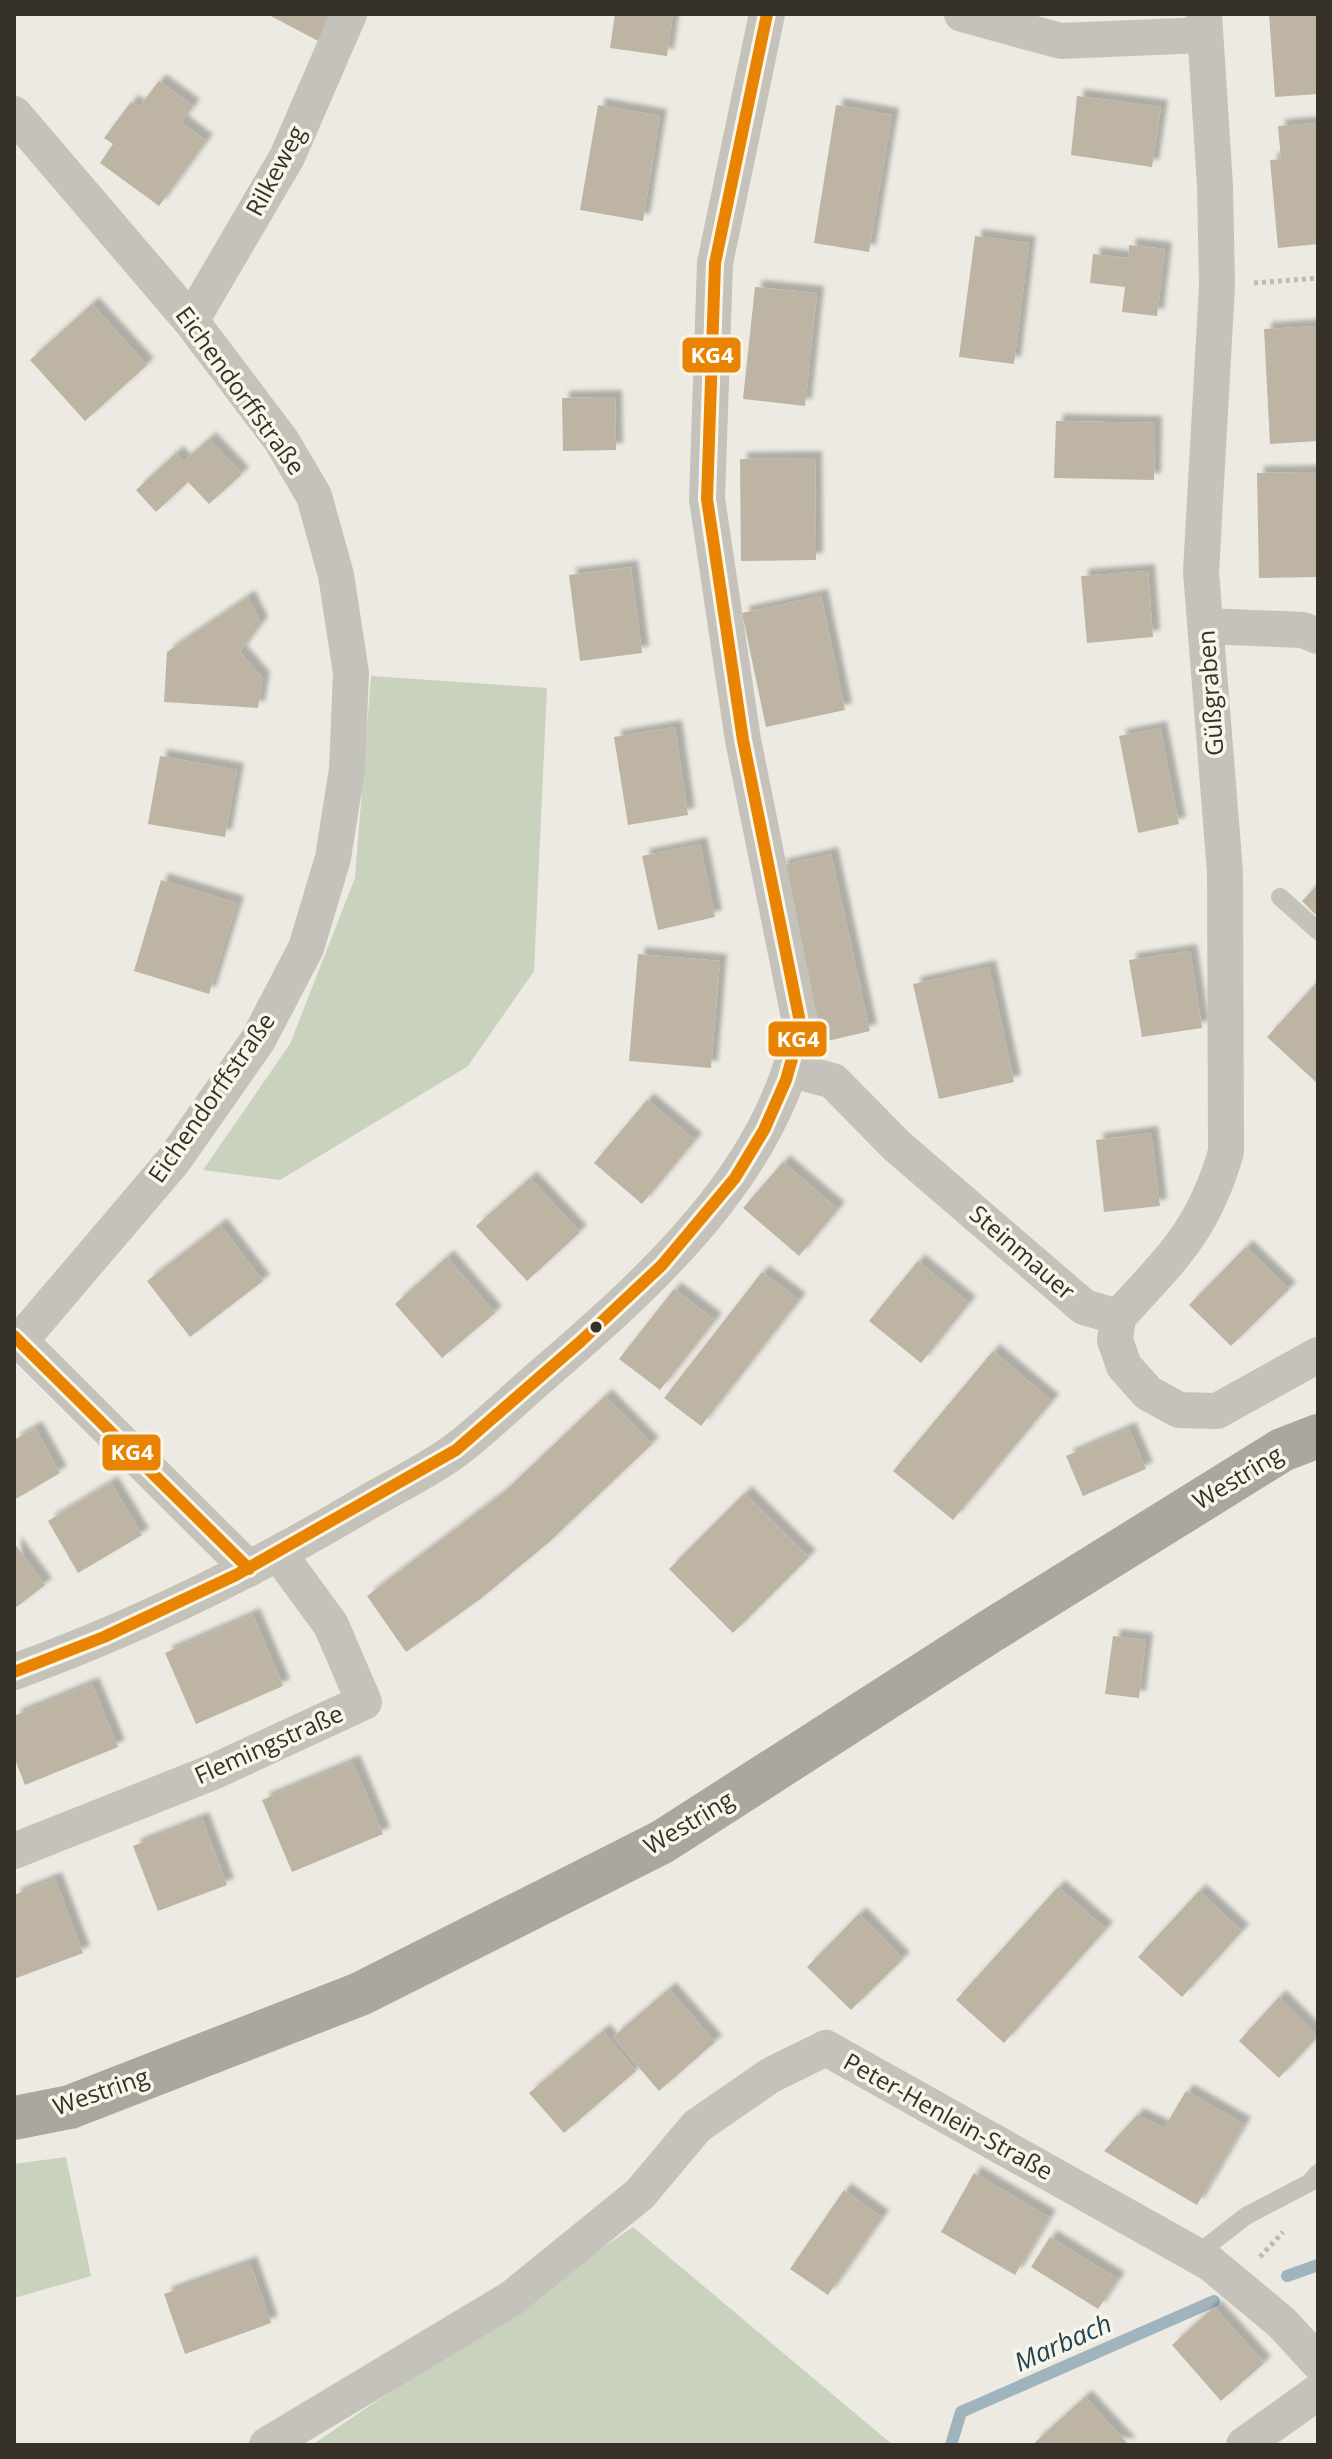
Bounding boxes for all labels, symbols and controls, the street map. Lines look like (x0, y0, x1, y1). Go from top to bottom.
street label: Rilkeweg (237, 119, 312, 221)
street label: Eichendorffstraße (169, 299, 313, 481)
line badge: KG4 (681, 336, 742, 374)
text: KG4 (690, 339, 734, 369)
street label: Güßgraben (1189, 629, 1230, 757)
street label: Eichendorffstraße (140, 1006, 282, 1189)
line badge: KG4 (767, 1020, 828, 1058)
text: KG4 (776, 1023, 820, 1053)
street label: Steinmauer (963, 1197, 1083, 1307)
unlabelled marker (588, 1319, 604, 1335)
line badge: KG4 (101, 1433, 162, 1472)
text: KG4 (110, 1436, 154, 1466)
street label: Westring (1186, 1437, 1288, 1516)
street label: Flemingstraße (189, 1696, 348, 1791)
street label: Westring (637, 1782, 739, 1861)
street label: Peter-Henlein-Straße (838, 2044, 1059, 2187)
street label: Westring (48, 2059, 153, 2122)
water label: Marbach (1008, 2305, 1117, 2380)

